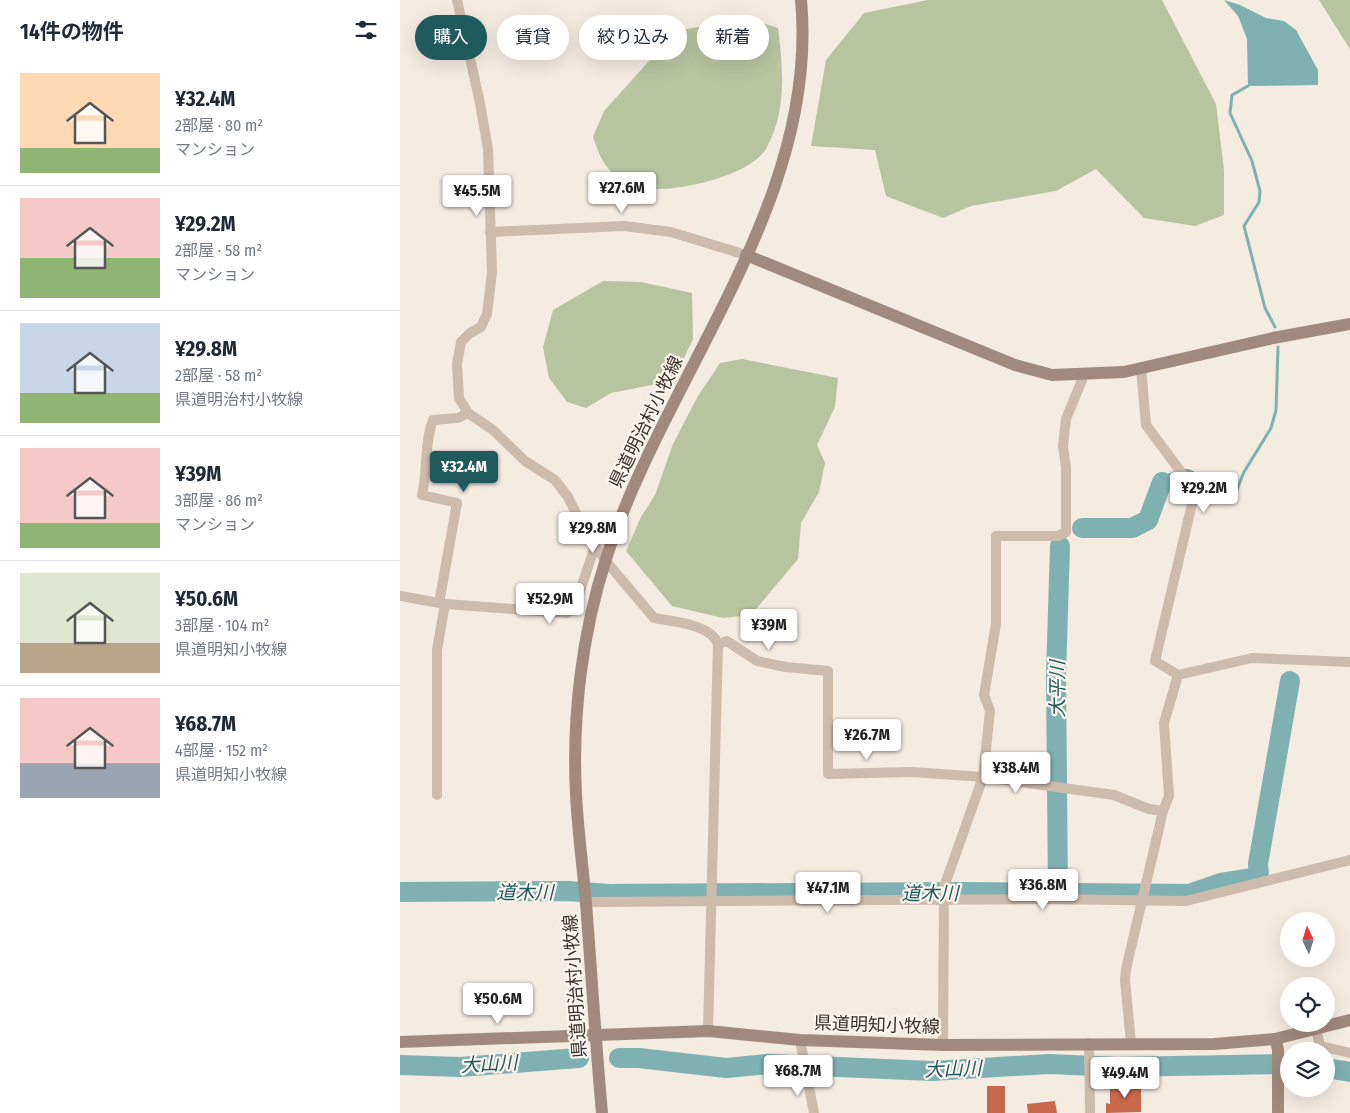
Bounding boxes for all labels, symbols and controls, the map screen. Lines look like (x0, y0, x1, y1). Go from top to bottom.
chip: 購入 (415, 15, 487, 60)
chip: 賃貸 (497, 15, 569, 60)
chip: 絞り込み (579, 15, 687, 60)
chip: 新着 (697, 15, 769, 60)
icon: filters (352, 16, 380, 44)
text: 14件の物件 (20, 19, 124, 45)
text: ¥32.4M (175, 86, 235, 112)
icon: home (60, 93, 120, 153)
text: 2部屋 · 80 m² (175, 116, 263, 135)
text: マンション (175, 140, 255, 159)
pin: ¥27.6M (581, 172, 663, 214)
pin: ¥45.5M (436, 174, 518, 217)
text: ¥27.6M (599, 178, 645, 197)
text: ¥45.5M (453, 181, 501, 200)
text: ¥29.2M (175, 211, 236, 237)
icon: home (60, 218, 120, 278)
text: 2部屋 · 58 m² (175, 241, 262, 260)
text: マンション (175, 265, 255, 284)
text: ¥29.8M (175, 336, 237, 362)
icon: home (60, 343, 120, 403)
street label: 県道明治村小牧線 (605, 352, 687, 492)
text: 2部屋 · 58 m² (175, 366, 262, 385)
text: 県道明治村小牧線 (175, 390, 303, 409)
pin: ¥32.4M (423, 450, 505, 493)
text: ¥32.4M (441, 457, 487, 476)
text: ¥39M (175, 461, 221, 487)
icon: home (60, 468, 120, 528)
pin: ¥29.2M (1163, 472, 1245, 514)
text: ¥29.2M (1181, 478, 1227, 497)
text: 3部屋 · 86 m² (175, 491, 263, 510)
pin: ¥29.8M (552, 512, 634, 554)
text: マンション (175, 515, 255, 534)
text: ¥29.8M (569, 518, 617, 537)
pin: ¥52.9M (509, 582, 591, 625)
text: ¥50.6M (175, 586, 238, 612)
text: ¥52.9M (527, 589, 573, 608)
icon: home (60, 593, 120, 653)
pin: ¥39M (739, 608, 799, 651)
text: ¥39M (751, 615, 787, 634)
text: 3部屋 · 104 m² (175, 616, 269, 635)
text: 県道明知小牧線 (175, 640, 287, 659)
water label: 大平川 (1046, 659, 1069, 718)
text: ¥68.7M (175, 711, 236, 737)
icon: home (60, 718, 120, 778)
pin: ¥26.7M (826, 718, 908, 761)
text: ¥26.7M (844, 725, 890, 744)
text: 4部屋 · 152 m² (175, 741, 268, 760)
pin: ¥38.4M (975, 752, 1057, 794)
text: ¥38.4M (992, 758, 1040, 777)
text: 県道明知小牧線 (175, 765, 287, 784)
pin: ¥36.8M (1002, 868, 1084, 911)
pin: ¥47.1M (787, 872, 869, 914)
text: ¥36.8M (1019, 875, 1067, 894)
text: ¥47.1M (806, 878, 850, 897)
water label: 道木川 (496, 881, 555, 904)
water label: 道木川 (901, 882, 960, 905)
north arrow (1280, 912, 1335, 968)
map controls (1280, 912, 1335, 1097)
street label: 県道明治村小牧線 (559, 913, 591, 1059)
button: locate (1280, 977, 1335, 1032)
pin: ¥50.6M (457, 982, 539, 1025)
text: ¥50.6M (474, 989, 522, 1008)
street label: 県道明知小牧線 (814, 1012, 940, 1038)
button: layers (1280, 1042, 1335, 1097)
water label: 大山川 (460, 1051, 520, 1077)
pin: ¥68.7M (757, 1054, 839, 1097)
water label: 大山川 (924, 1056, 984, 1081)
pin: ¥49.4M (1084, 1056, 1166, 1099)
text: ¥68.7M (775, 1061, 821, 1080)
text: ¥49.4M (1101, 1063, 1149, 1082)

